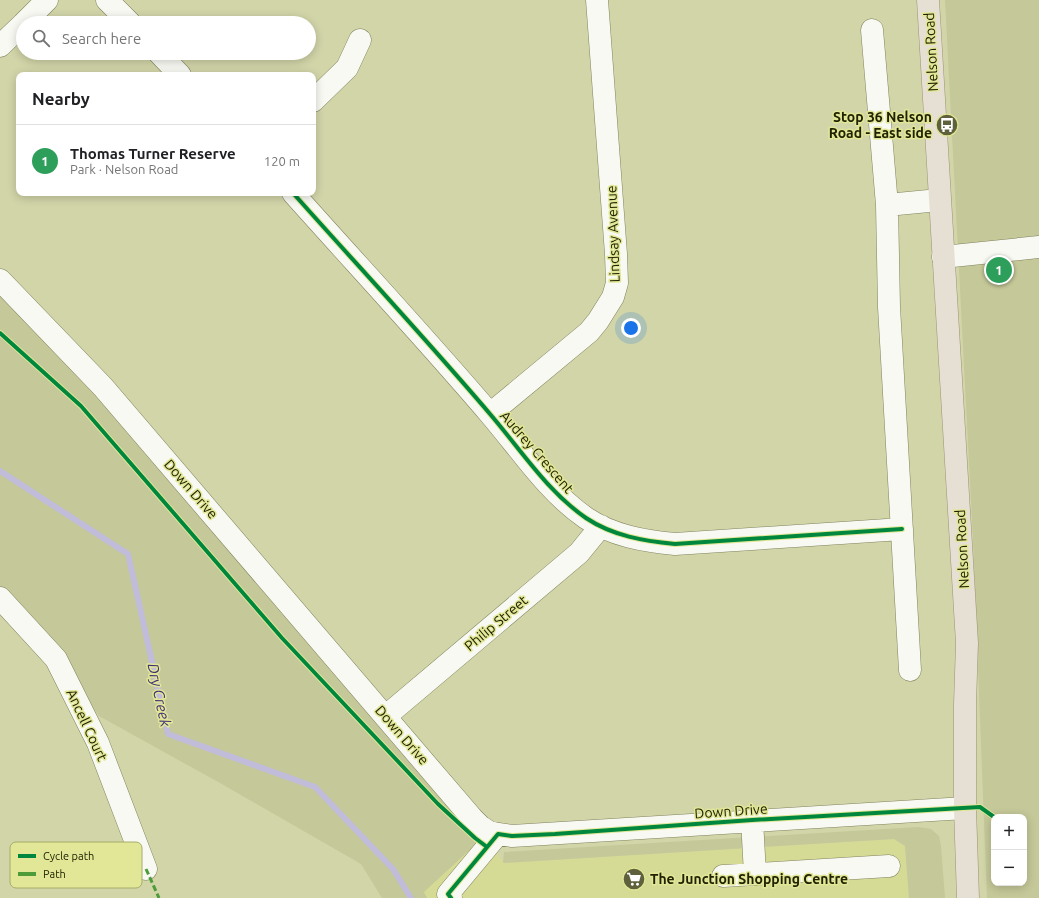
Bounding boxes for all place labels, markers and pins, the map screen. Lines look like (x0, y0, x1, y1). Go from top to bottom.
place label: Stop 36 Nelson Road - East side (829, 109, 932, 141)
bus stop icon: Stop 36 Nelson Road - East side (934, 112, 960, 138)
pin: 1 (986, 255, 1012, 285)
supermarket icon: The Junction Shopping Centre (621, 866, 647, 892)
place label: The Junction Shopping Centre (650, 871, 848, 887)

